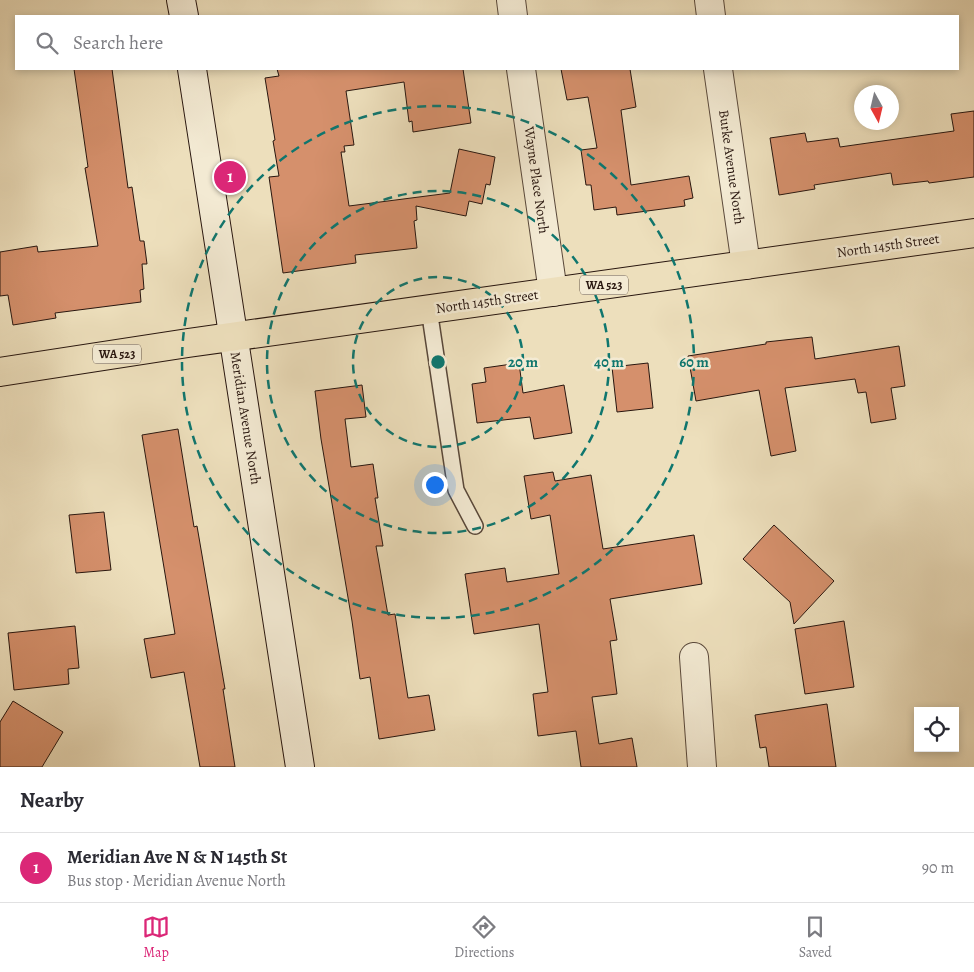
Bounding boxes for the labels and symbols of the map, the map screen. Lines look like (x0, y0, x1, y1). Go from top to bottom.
north arrow (854, 85, 899, 130)
street label: Burke Avenue North (714, 108, 749, 226)
street label: Wayne Place North (519, 124, 553, 235)
pin: 1 (214, 158, 246, 196)
street label: North 145th Street (836, 229, 941, 262)
road number: WA 523 (580, 276, 628, 294)
street label: North 145th Street (435, 285, 540, 318)
road number: WA 523 (93, 344, 141, 364)
street label: Meridian Avenue North (226, 350, 265, 486)
text: 20 m (508, 352, 538, 372)
text: 40 m (594, 352, 624, 372)
text: 60 m (679, 352, 709, 372)
centre of rings (429, 353, 447, 371)
your location (422, 472, 448, 498)

